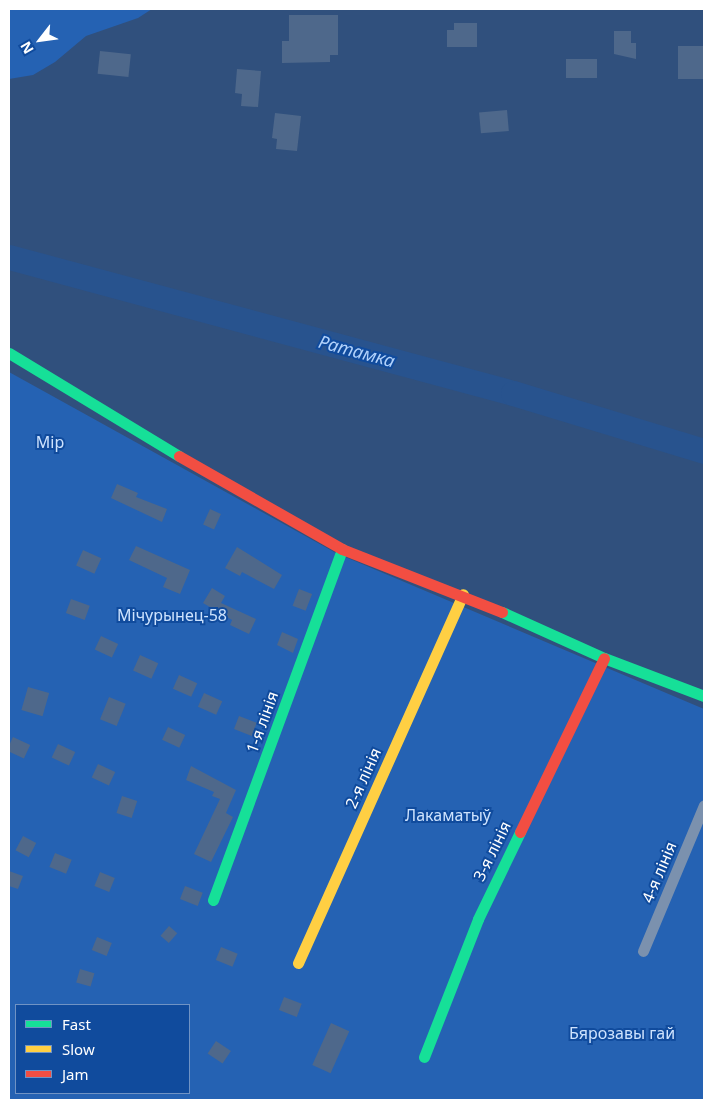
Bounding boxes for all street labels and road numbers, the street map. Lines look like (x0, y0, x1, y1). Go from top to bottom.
street label: 1-я лінія (242, 688, 282, 756)
street label: 2-я лінія (341, 745, 385, 811)
street label: 3-я лінія (469, 818, 515, 884)
street label: 4-я лінія (638, 839, 680, 905)

